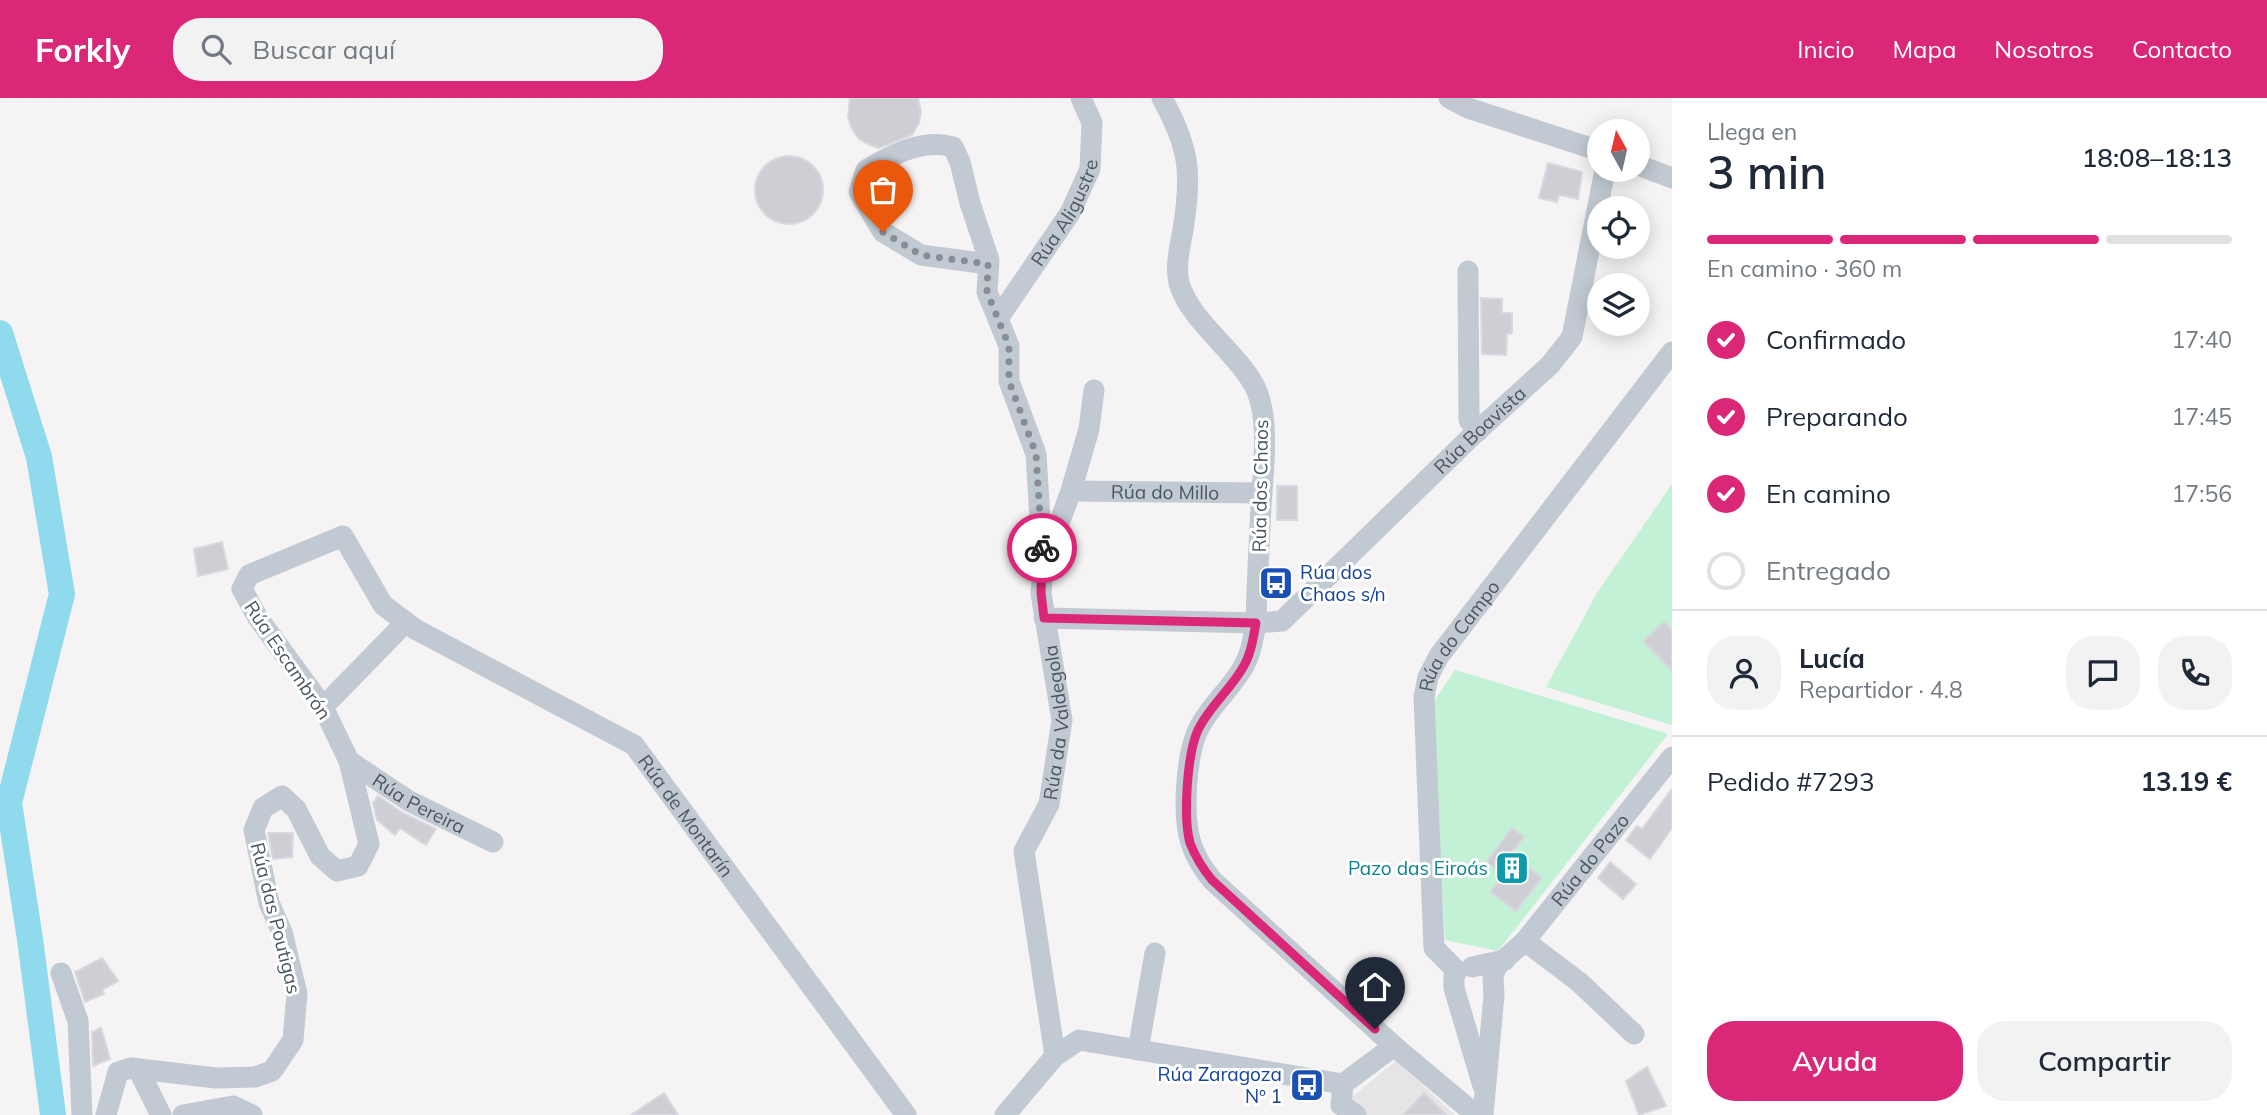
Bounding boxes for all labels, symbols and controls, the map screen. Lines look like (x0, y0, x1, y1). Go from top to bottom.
search box (173, 18, 663, 81)
text: Forkly (35, 29, 131, 70)
icon: search (197, 30, 235, 68)
text: Buscar aquí (253, 33, 395, 66)
text: Inicio (1797, 34, 1854, 64)
text: Mapa (1892, 34, 1956, 64)
text: Nosotros (1994, 34, 2094, 64)
text: Contacto (2132, 34, 2232, 64)
text: Llega en (1707, 117, 1797, 146)
north arrow (1587, 119, 1650, 182)
map controls (1587, 119, 1650, 336)
text: 18:08–18:13 (2082, 141, 2232, 174)
text: 3 min (1707, 143, 1826, 201)
street label: Rúa Aligustre (1025, 159, 1102, 271)
pin (853, 160, 913, 232)
icon: bag (864, 171, 902, 209)
button: locate (1587, 196, 1650, 259)
text: En camino · 360 m (1707, 254, 1902, 283)
button: layers (1587, 273, 1650, 336)
icon: check (1707, 321, 1745, 359)
text: Confirmado (1766, 323, 1906, 356)
text: 17:40 (2172, 325, 2232, 354)
street label: Rúa Boavista (1428, 381, 1531, 479)
icon: check (1707, 398, 1745, 436)
text: Preparando (1766, 400, 1908, 433)
text: 17:45 (2172, 402, 2232, 431)
street label: Rúa dos Chaos (1247, 419, 1273, 553)
icon: check (1707, 475, 1745, 513)
text: En camino (1766, 477, 1891, 510)
street label: Rúa do Millo (1111, 479, 1219, 505)
text: 17:56 (2172, 479, 2232, 508)
courier (1007, 513, 1077, 583)
icon: bike (1023, 529, 1061, 567)
text: Entregado (1766, 554, 1891, 587)
place label: Rúa dos Chaos s/n (1300, 560, 1386, 606)
bus stop icon: Rúa dos Chaos s/n (1257, 564, 1295, 602)
street label: Rúa do Campo (1413, 575, 1505, 694)
street label: Rúa Escambrón (239, 596, 337, 724)
button: person (1707, 636, 1781, 710)
button: chat (2066, 636, 2140, 710)
button: phone (2158, 636, 2232, 710)
text: Lucía (1799, 642, 1865, 675)
street label: Rúa da Valdegola (1038, 643, 1074, 802)
text: Repartidor · 4.8 (1799, 675, 1963, 704)
street label: Rúa de Montarín (633, 750, 739, 882)
text: Pedido #7293 (1707, 765, 1875, 798)
text: 13.19 € (2140, 765, 2232, 798)
street label: Rúa Pereira (368, 768, 469, 839)
street label: Rúa do Pazo (1546, 809, 1634, 911)
street label: Rúa das Poutigas (246, 840, 306, 996)
building icon: Pazo das Eiroás (1493, 849, 1531, 887)
place label: Pazo das Eiroás (1348, 856, 1488, 880)
pin (1345, 957, 1405, 1029)
icon: home (1356, 968, 1394, 1006)
button: Ayuda (1707, 1021, 1963, 1101)
button: Compartir (1977, 1021, 2232, 1101)
place label: Rúa Zaragoza Nº 1 (1157, 1062, 1282, 1108)
bus stop icon: Rúa Zaragoza Nº 1 (1288, 1066, 1326, 1104)

